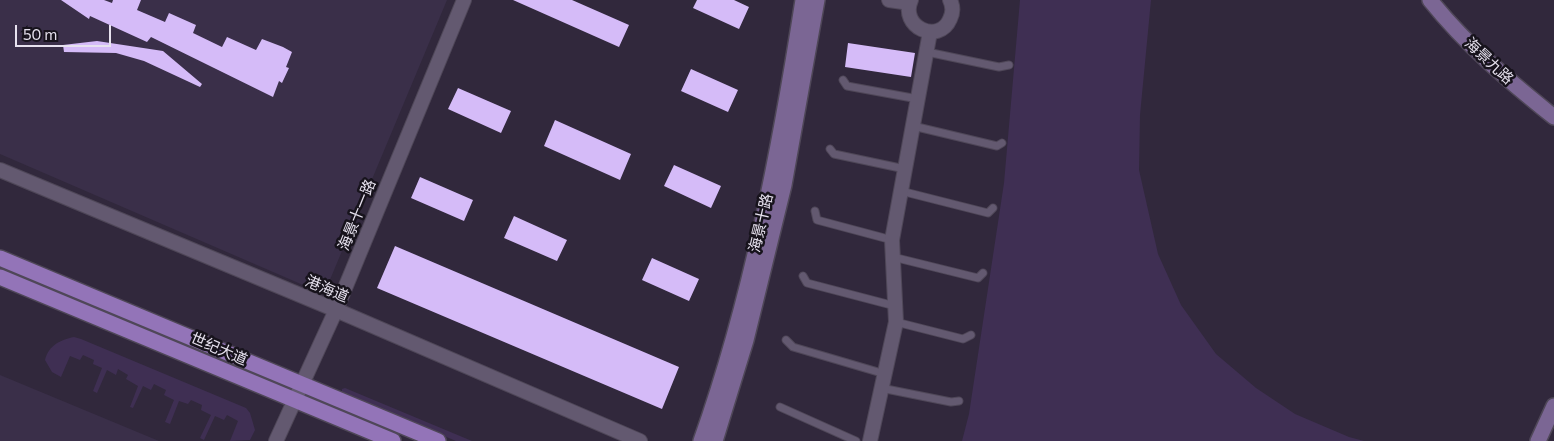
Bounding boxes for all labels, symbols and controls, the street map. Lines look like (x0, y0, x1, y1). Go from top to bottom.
scale bar (18, 15, 114, 47)
text: 50 m (23, 25, 57, 43)
street label: 海景九路 (1461, 34, 1517, 88)
street label: 海景十一路 (335, 177, 379, 253)
street label: 海景十路 (745, 192, 777, 254)
street label: 港海道 (303, 272, 351, 306)
street label: 世纪大道 (188, 329, 250, 369)

